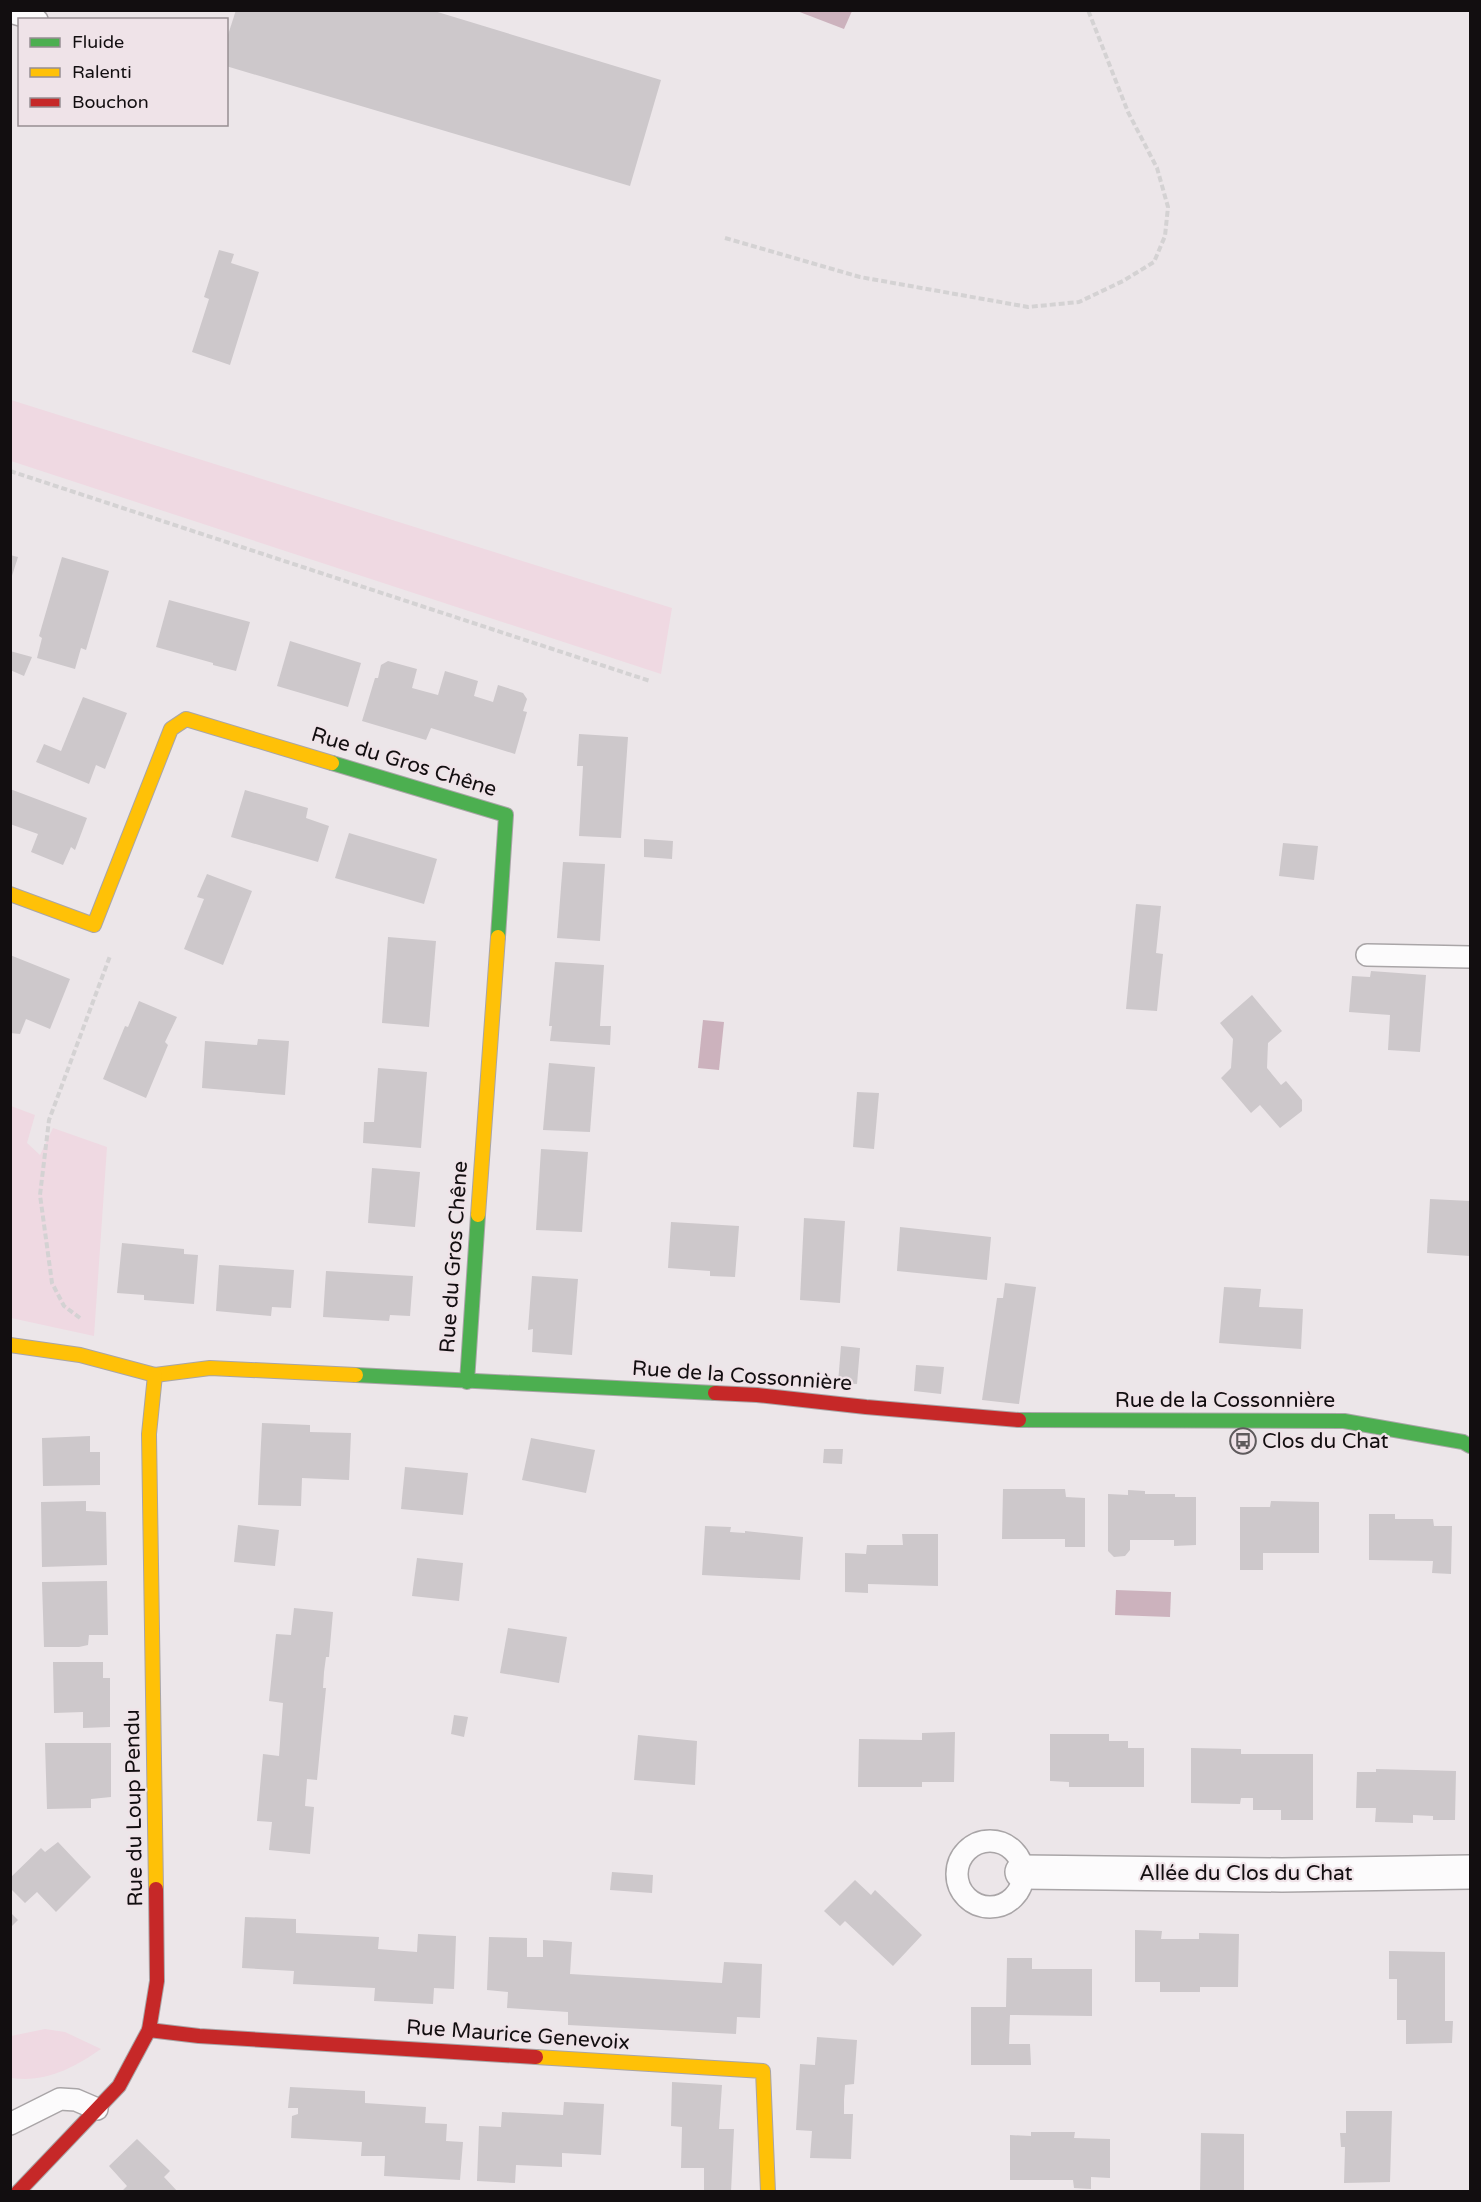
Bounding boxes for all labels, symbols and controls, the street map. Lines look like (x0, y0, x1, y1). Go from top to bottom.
legend (18, 18, 228, 126)
text: Fluide (72, 31, 124, 53)
text: Ralenti (72, 61, 132, 83)
text: Bouchon (72, 91, 149, 113)
street label: Rue du Gros Chêne (308, 722, 500, 802)
street label: Rue du Gros Chêne (435, 1160, 473, 1354)
street label: Rue de la Cossonnière (631, 1356, 853, 1396)
street label: Rue de la Cossonnière (1115, 1388, 1335, 1413)
bus stop icon: Clos du Chat (1228, 1426, 1258, 1456)
place label: Clos du Chat (1262, 1429, 1389, 1454)
street label: Rue du Loup Pendu (120, 1709, 148, 1907)
street label: Allée du Clos du Chat (1139, 1861, 1353, 1886)
street label: Rue Maurice Genevoix (405, 2015, 631, 2055)

